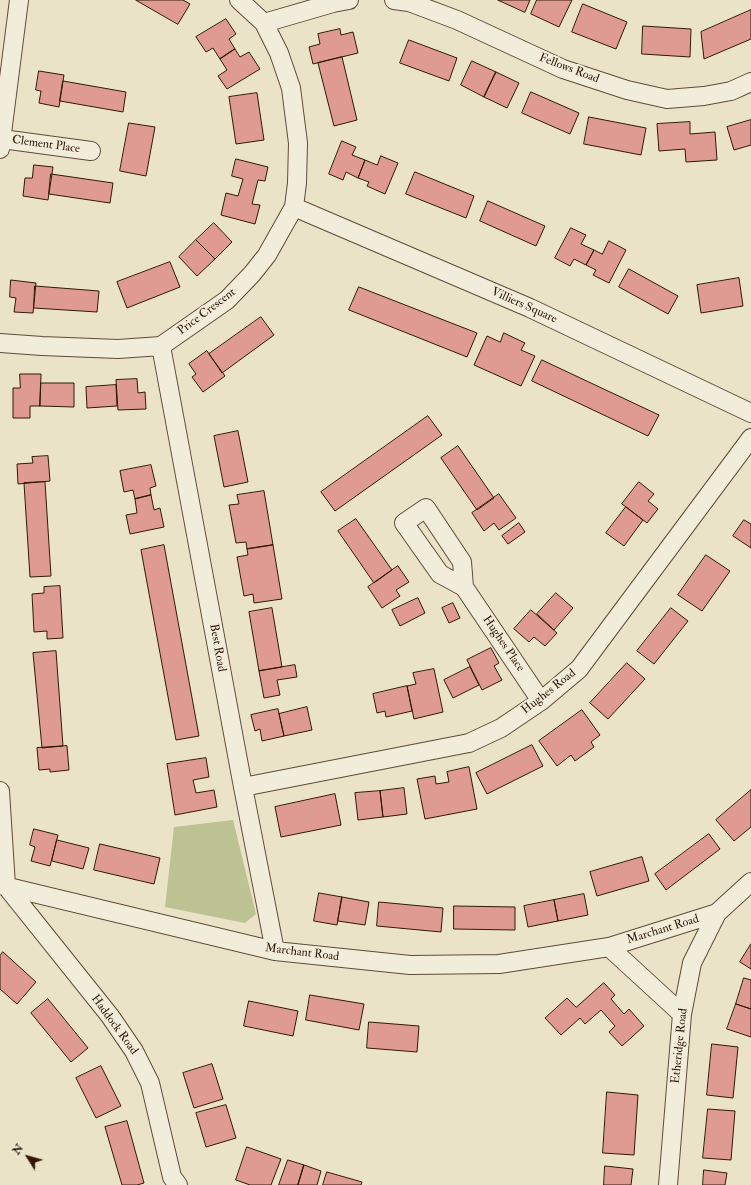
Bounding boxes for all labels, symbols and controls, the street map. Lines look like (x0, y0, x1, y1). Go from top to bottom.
street label: Fellows Road (537, 51, 601, 87)
street label: Clement Place (11, 133, 81, 157)
street label: Price Crescent (175, 285, 239, 339)
street label: Villiers Square (489, 285, 559, 327)
street label: Hughes Place (479, 613, 527, 675)
street label: Best Road (206, 623, 228, 673)
street label: Hughes Road (519, 666, 579, 718)
street label: Marchant Road (625, 912, 701, 948)
street label: Marchant Road (264, 941, 340, 965)
street label: Haddock Road (87, 992, 141, 1058)
street label: Etheridge Road (669, 1008, 691, 1084)
north arrow (8, 1137, 48, 1177)
text: N (10, 1142, 26, 1157)

